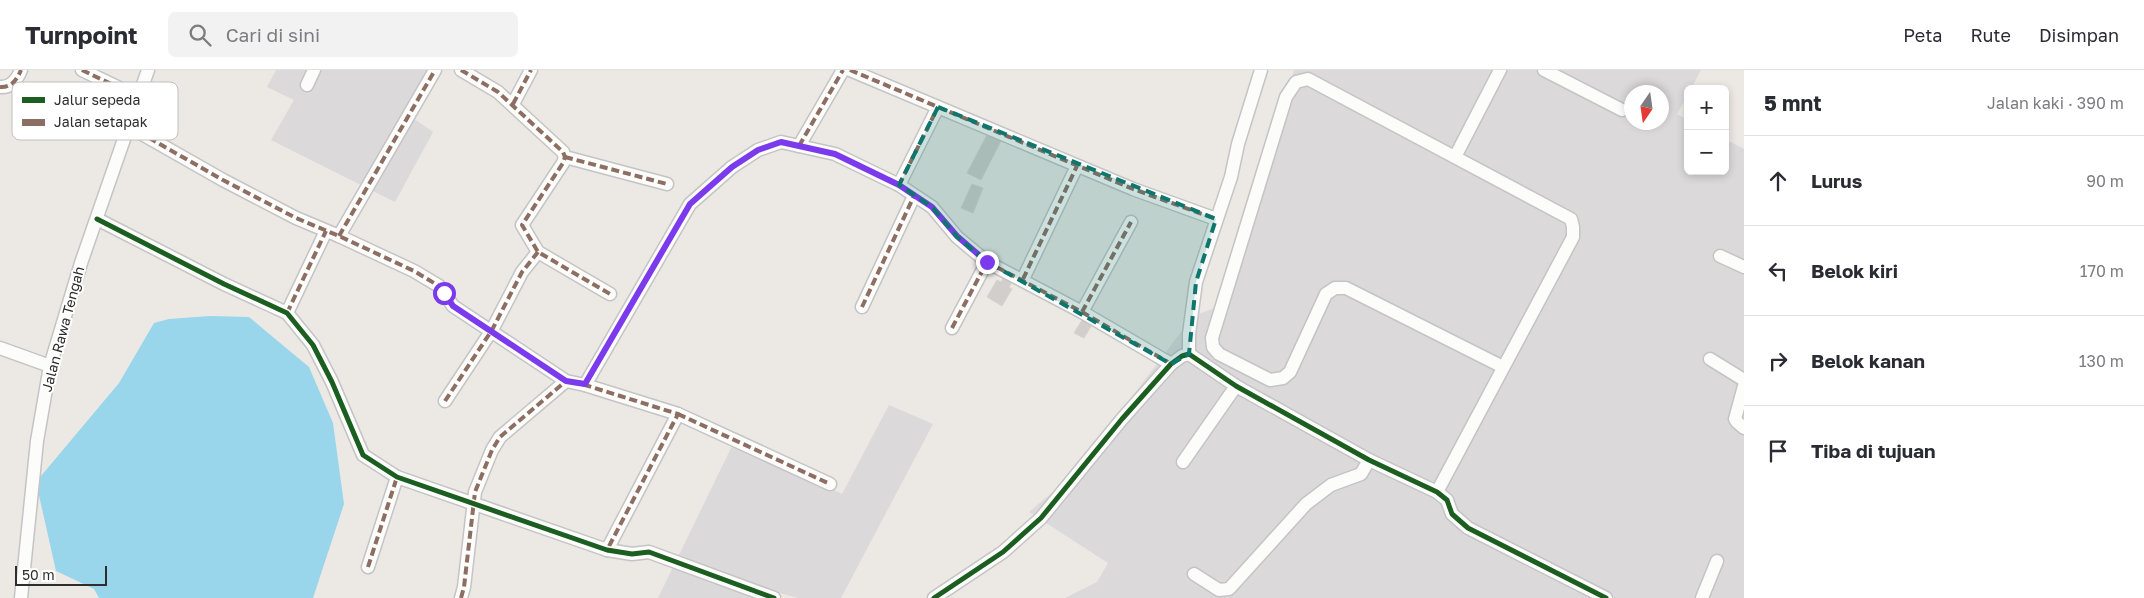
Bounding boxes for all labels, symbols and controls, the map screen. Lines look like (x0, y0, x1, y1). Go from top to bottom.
search box (168, 12, 518, 57)
text: Turnpoint (25, 20, 138, 49)
icon: search (186, 21, 214, 49)
text: Cari di sini (226, 23, 320, 46)
text: Peta (1903, 24, 1943, 46)
text: Rute (1971, 24, 2011, 46)
text: Disimpan (2039, 24, 2119, 46)
legend (12, 82, 178, 140)
north arrow (1624, 85, 1669, 130)
map controls (1684, 85, 1729, 175)
button: + (1684, 85, 1729, 130)
text: 5 mnt (1764, 90, 1822, 116)
text: Jalur sepeda (54, 91, 140, 108)
text: Jalan kaki · 390 m (1987, 93, 2124, 113)
text: Jalan setapak (54, 113, 148, 130)
button: − (1684, 130, 1729, 175)
icon: ahead (1764, 167, 1792, 195)
text: Lurus (1811, 169, 1862, 192)
text: 90 m (2086, 171, 2124, 191)
route end (976, 251, 999, 274)
icon: left (1764, 257, 1792, 285)
text: Belok kiri (1811, 259, 1898, 282)
text: 170 m (2080, 261, 2124, 281)
street label: Jalan Rawa Tengah (38, 264, 87, 393)
route start (433, 282, 456, 305)
icon: right (1764, 347, 1792, 375)
text: Belok kanan (1811, 349, 1925, 372)
text: 130 m (2079, 351, 2124, 371)
icon: arrive (1764, 437, 1792, 465)
text: Tiba di tujuan (1811, 439, 1936, 462)
scale bar (15, 563, 108, 586)
text: 50 m (22, 566, 55, 583)

